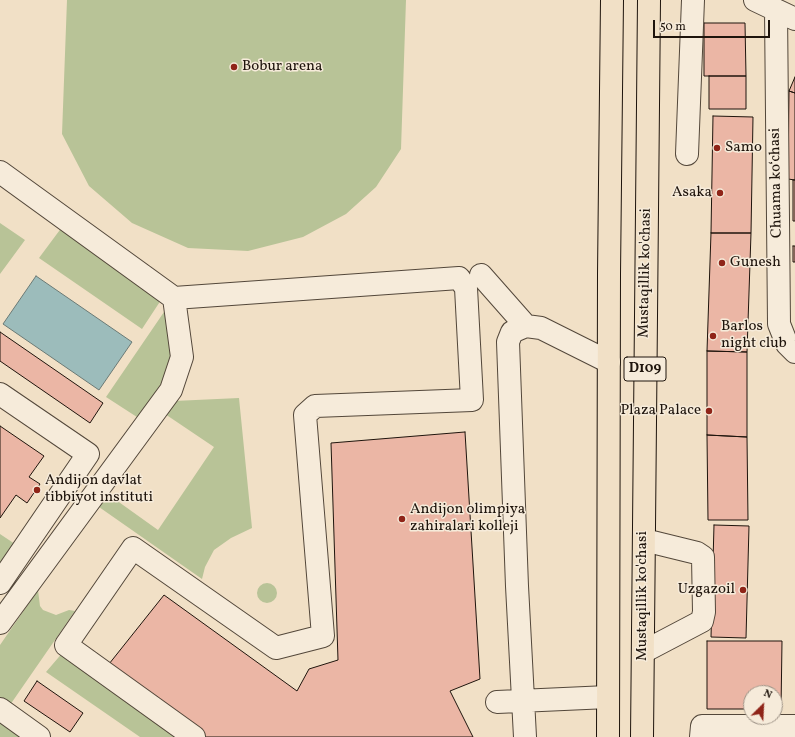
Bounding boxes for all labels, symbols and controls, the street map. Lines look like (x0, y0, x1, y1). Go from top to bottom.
scale bar (655, 12, 772, 38)
text: 50 m (660, 19, 686, 35)
place label: Bobur arena (242, 58, 322, 76)
marker: Bobur arena (229, 62, 239, 72)
street label: Chuama koʻchasi (767, 128, 787, 238)
place label: Samo (725, 139, 762, 157)
marker: Samo (712, 143, 722, 153)
place label: Asaka (672, 184, 712, 202)
marker: Asaka (715, 188, 725, 198)
street label: Mustaqillik ko'chasi (636, 208, 656, 338)
place label: Gunesh (730, 254, 781, 272)
marker: Gunesh (717, 258, 727, 268)
place label: Barlos night club (721, 318, 787, 353)
marker: Barlos night club (708, 331, 718, 341)
road number: D109 (624, 357, 666, 381)
place label: Plaza Palace (620, 402, 701, 420)
marker: Plaza Palace (704, 406, 714, 416)
place label: Andijon davlat tibbiyot instituti (45, 472, 153, 507)
marker: Andijon davlat tibbiyot instituti (32, 485, 42, 495)
place label: Andijon olimpiya zahiralari kolleji (410, 501, 525, 536)
marker: Andijon olimpiya zahiralari kolleji (397, 514, 407, 524)
street label: Mustaqillik ko'chasi (634, 531, 652, 661)
place label: Uzgazoil (678, 581, 735, 599)
marker: Uzgazoil (738, 585, 748, 595)
north arrow (743, 685, 783, 725)
text: N (761, 686, 774, 703)

